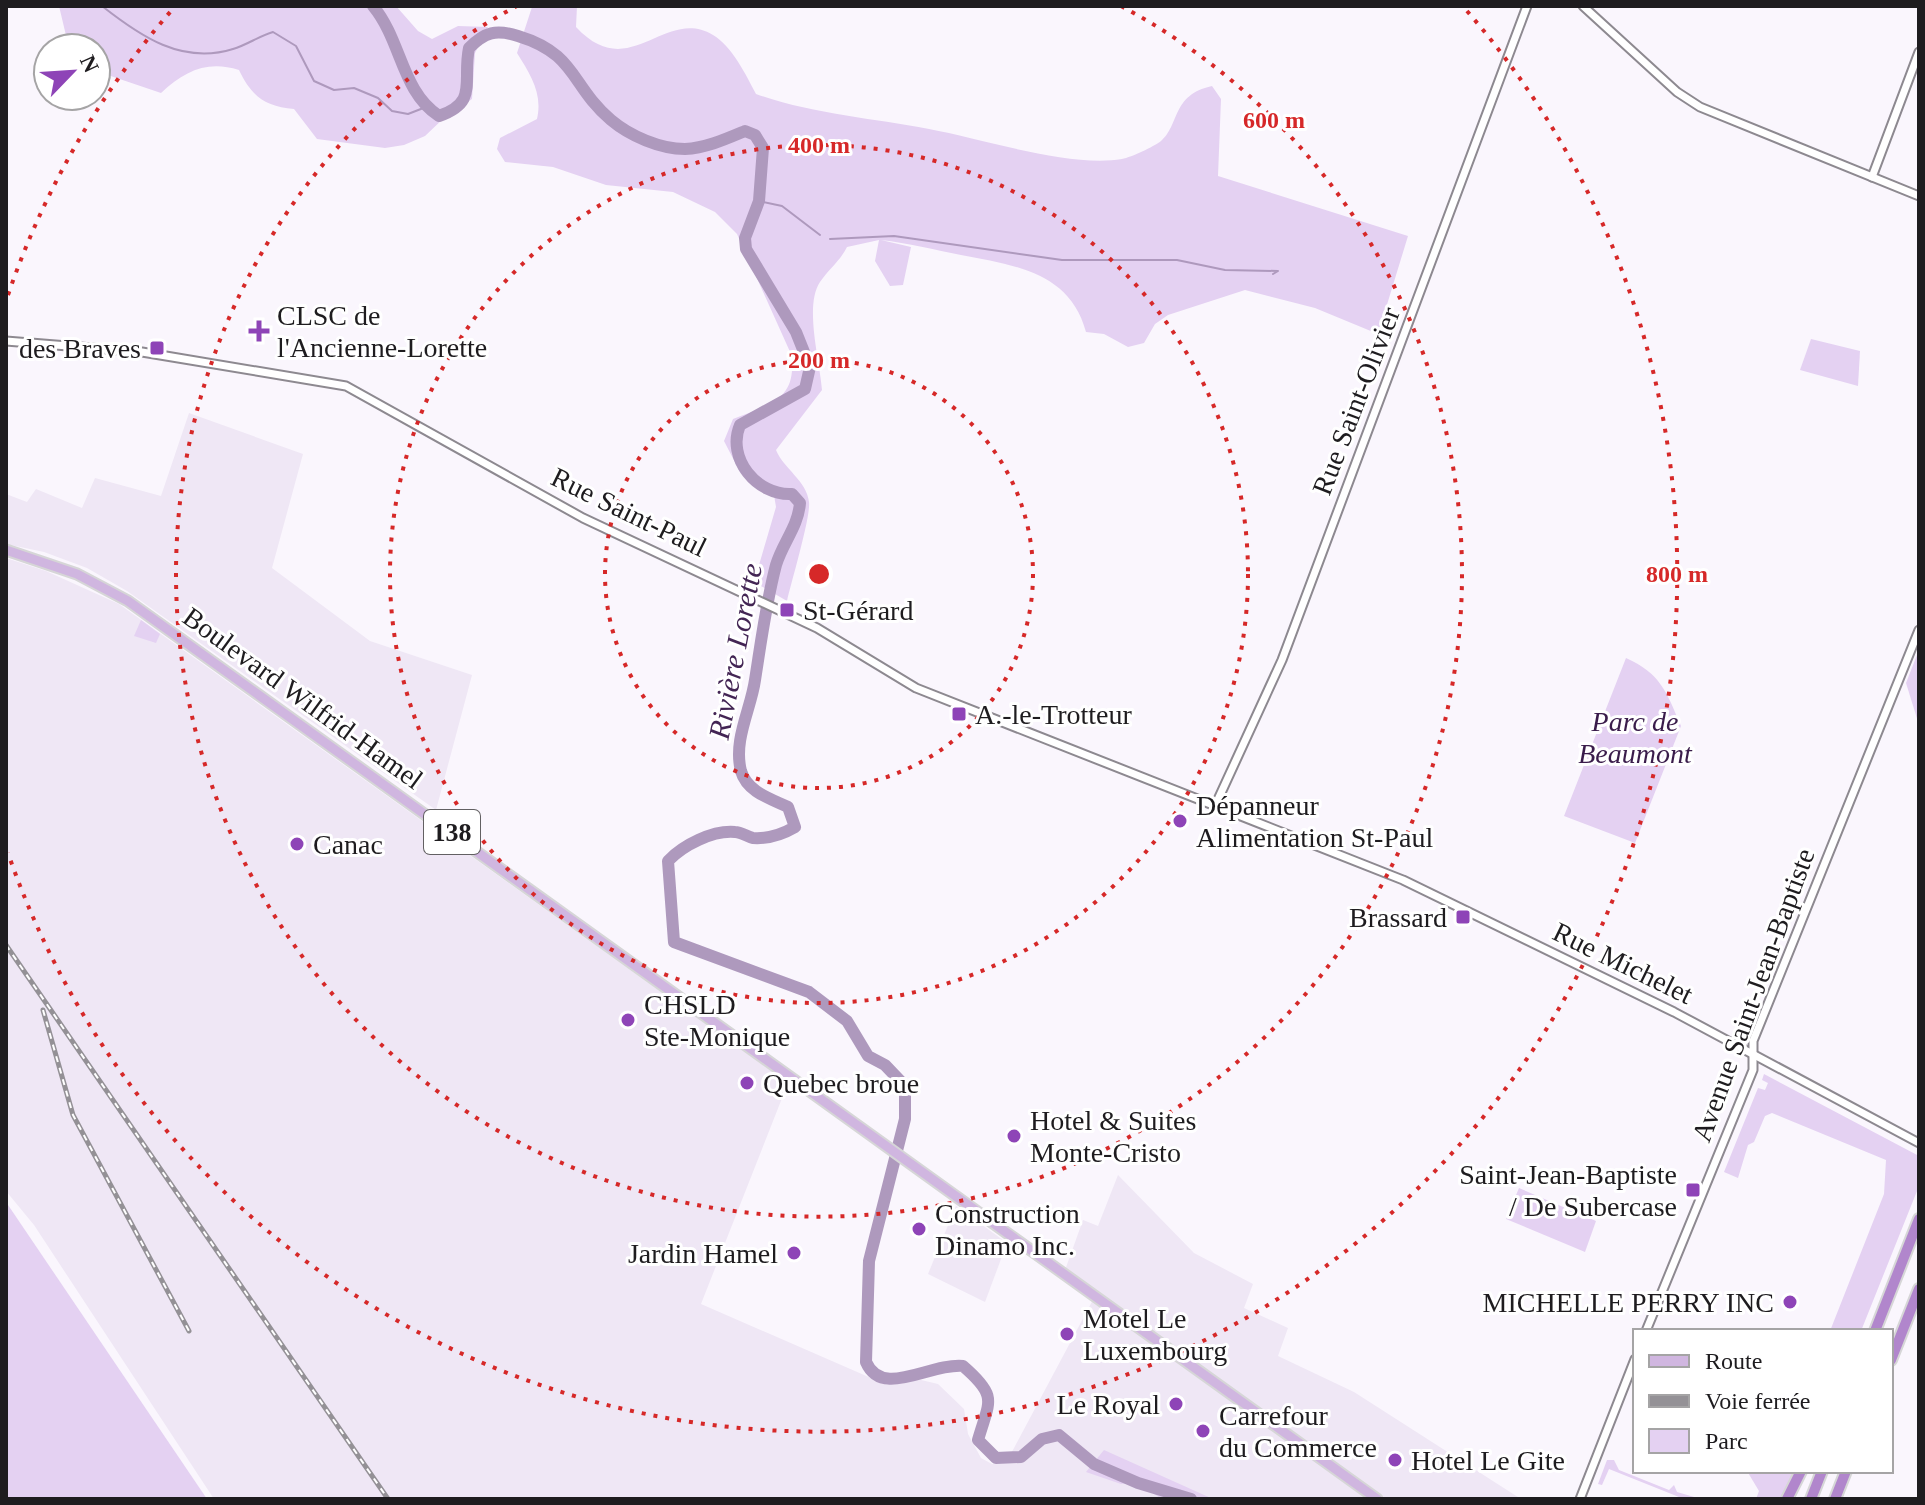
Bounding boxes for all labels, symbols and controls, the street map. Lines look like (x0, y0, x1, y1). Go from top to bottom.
north arrow (32, 32, 112, 112)
text: N (75, 51, 104, 76)
text: 600 m (1243, 107, 1305, 133)
text: 400 m (788, 132, 850, 158)
place label: CLSC de l'Ancienne-Lorette (277, 300, 487, 363)
street label: Rue Saint-Olivier (1306, 302, 1406, 499)
marker: CLSC de l'Ancienne-Lorette (248, 320, 270, 342)
place label: des Braves (19, 333, 141, 364)
marker: des Braves (148, 339, 166, 357)
text: 200 m (788, 347, 850, 373)
street label: Rue Saint-Paul (546, 461, 712, 563)
water label: Rivière Lorette (702, 560, 768, 743)
centre of rings (805, 560, 833, 588)
text: 800 m (1646, 561, 1708, 587)
place label: St-Gérard (803, 595, 913, 626)
street label: Boulevard Wilfrid-Hamel (177, 601, 429, 795)
marker: St-Gérard (778, 601, 796, 619)
place label: A.-le-Trotteur (975, 699, 1133, 730)
marker: A.-le-Trotteur (950, 705, 968, 723)
park label: Parc de Beaumont (1578, 706, 1693, 769)
place label: Dépanneur Alimentation St-Paul (1196, 790, 1433, 853)
road number: 138 (424, 810, 480, 854)
marker: Dépanneur Alimentation St-Paul (1171, 812, 1189, 830)
place label: Canac (313, 829, 383, 860)
marker: Canac (288, 835, 306, 853)
street label: Avenue Saint-Jean-Baptiste (1685, 844, 1821, 1146)
place label: Brassard (1349, 902, 1447, 933)
marker: Brassard (1454, 908, 1472, 926)
street label: Rue Michelet (1548, 916, 1698, 1010)
place label: CHSLD Ste-Monique (644, 989, 790, 1052)
marker: CHSLD Ste-Monique (619, 1011, 637, 1029)
place label: Quebec broue (763, 1068, 919, 1099)
marker: Quebec broue (738, 1074, 756, 1092)
place label: Hotel & Suites Monte-Cristo (1030, 1105, 1196, 1168)
marker: Hotel & Suites Monte-Cristo (1005, 1127, 1023, 1145)
place label: Saint-Jean-Baptiste / De Subercase (1459, 1159, 1677, 1222)
marker: Saint-Jean-Baptiste / De Subercase (1684, 1181, 1702, 1199)
place label: Construction Dinamo Inc. (935, 1198, 1080, 1261)
marker: Construction Dinamo Inc. (910, 1220, 928, 1238)
place label: Jardin Hamel (628, 1238, 778, 1269)
marker: Jardin Hamel (785, 1244, 803, 1262)
place label: MICHELLE PERRY INC (1483, 1287, 1774, 1318)
marker: MICHELLE PERRY INC (1781, 1293, 1799, 1311)
place label: Motel Le Luxembourg (1083, 1303, 1227, 1366)
marker: Motel Le Luxembourg (1058, 1325, 1076, 1343)
legend (1633, 1329, 1893, 1473)
text: Route (1705, 1348, 1762, 1374)
text: Voie ferrée (1705, 1388, 1811, 1414)
place label: Le Royal (1057, 1389, 1160, 1420)
marker: Le Royal (1167, 1395, 1185, 1413)
place label: Carrefour du Commerce (1219, 1400, 1377, 1463)
marker: Carrefour du Commerce (1194, 1422, 1212, 1440)
text: Parc (1705, 1428, 1748, 1454)
place label: Hotel Le Gite (1411, 1445, 1565, 1476)
marker: Hotel Le Gite (1386, 1451, 1404, 1469)

